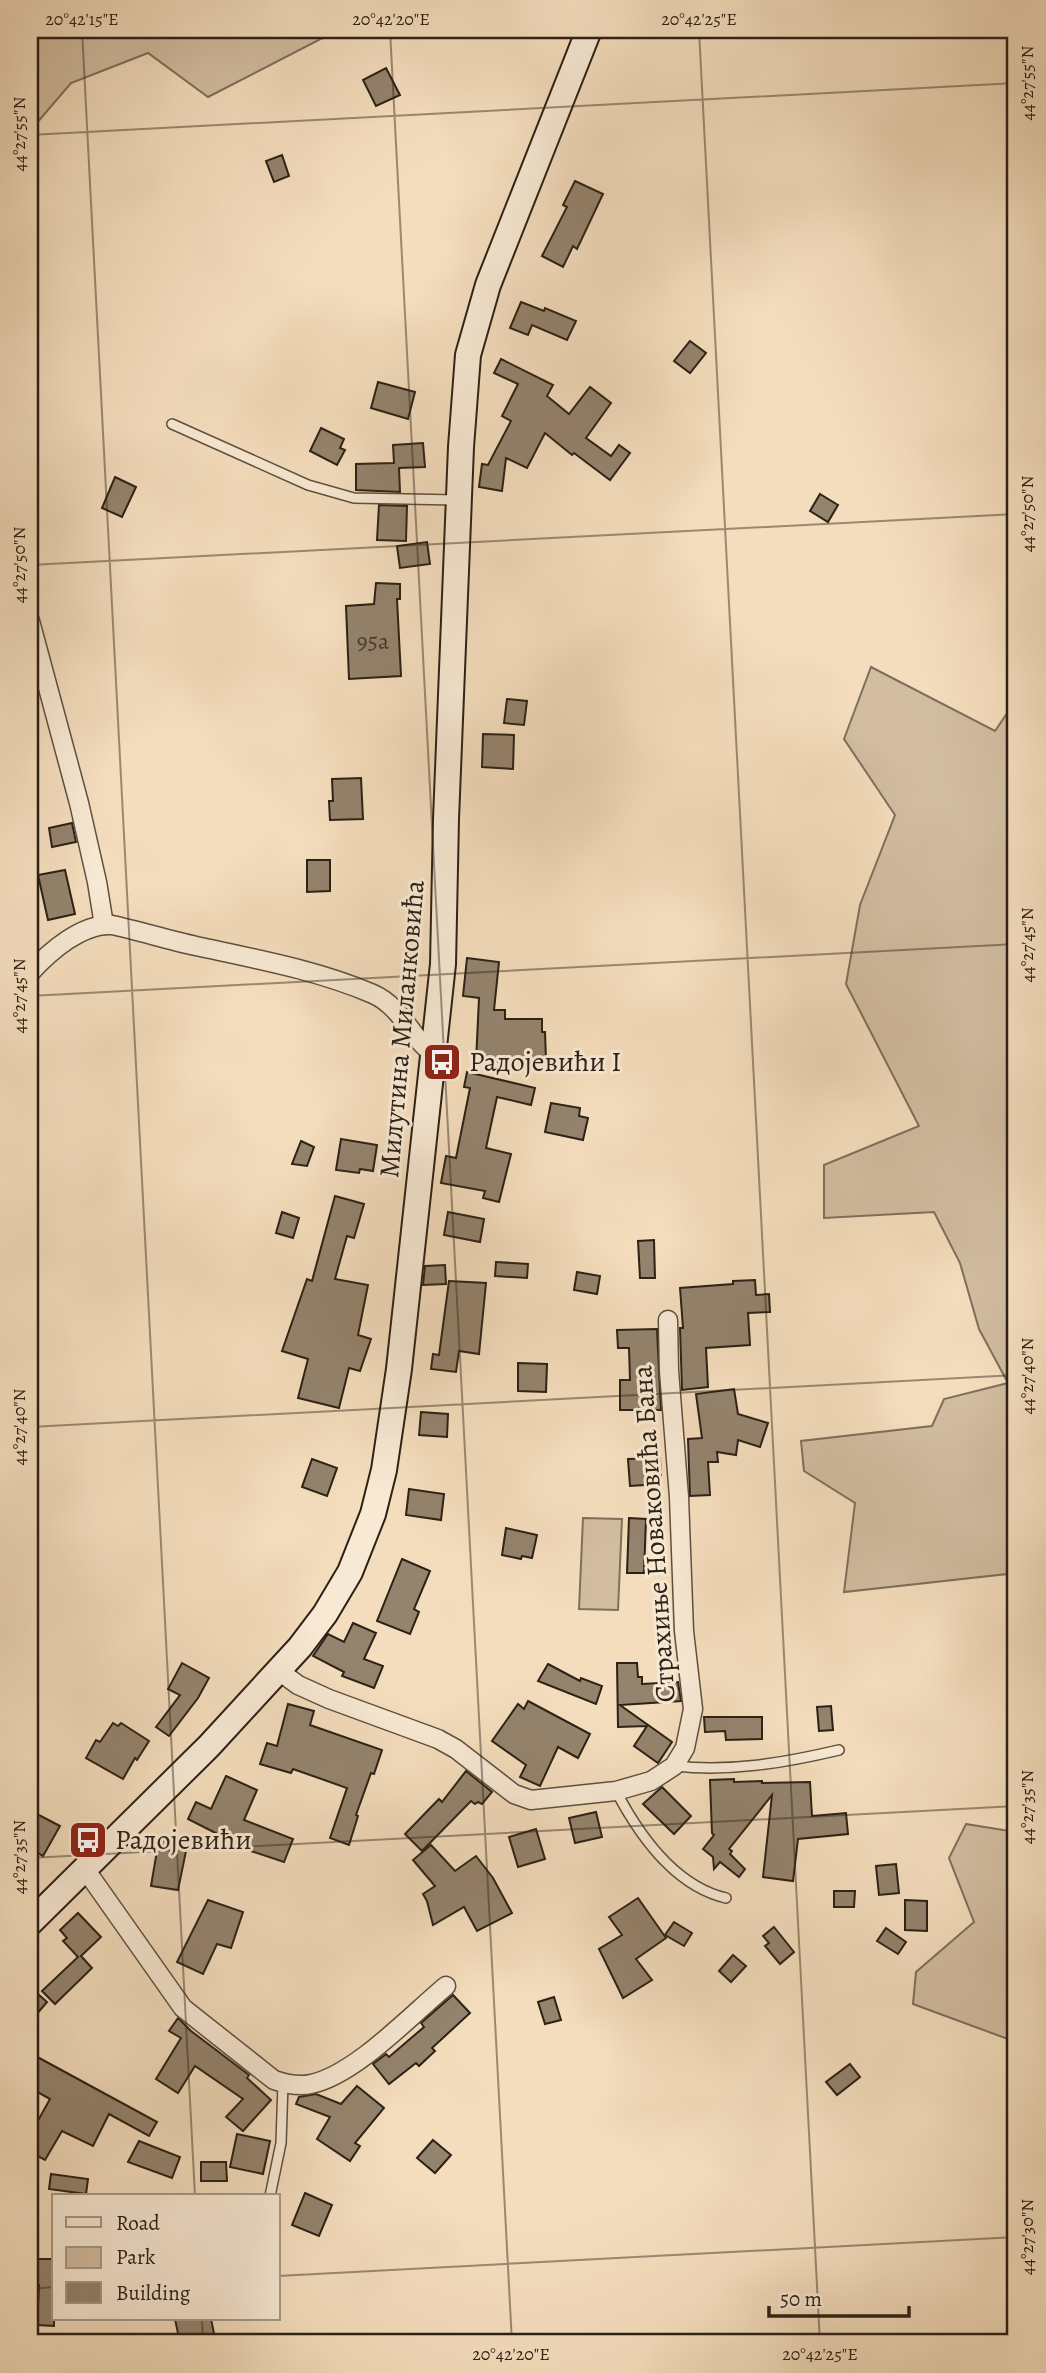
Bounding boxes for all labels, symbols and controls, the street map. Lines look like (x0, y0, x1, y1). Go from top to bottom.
text: 20°42'15"E (45, 7, 119, 31)
text: 20°42'20"E (352, 7, 430, 31)
text: 20°42'25"E (661, 7, 737, 31)
text: 44°27'55"N (1015, 46, 1039, 120)
text: 44°27'55"N (7, 97, 31, 171)
text: 44°27'50"N (1015, 476, 1039, 552)
text: 44°27'50"N (7, 527, 31, 603)
house number: 95a (357, 625, 390, 657)
street label: Милутина Миланковића (370, 878, 434, 1179)
text: 44°27'45"N (1015, 907, 1039, 983)
text: 44°27'45"N (7, 958, 31, 1034)
bus stop icon: Радојевићи I (421, 1041, 463, 1083)
place label: Радојевићи I (469, 1043, 621, 1081)
text: 44°27'40"N (1015, 1337, 1039, 1415)
street label: Страхиње Новаковића Бана (623, 1364, 685, 1704)
text: 44°27'40"N (7, 1388, 31, 1466)
text: 44°27'35"N (1015, 1770, 1039, 1844)
bus stop icon: Радојевићи (67, 1819, 109, 1861)
text: 44°27'35"N (7, 1820, 31, 1894)
place label: Радојевићи (115, 1821, 252, 1859)
legend (52, 2194, 280, 2320)
text: 44°27'30"N (1015, 2199, 1039, 2275)
text: Road (116, 2209, 160, 2237)
text: Park (116, 2243, 156, 2271)
scale bar (769, 2275, 909, 2319)
text: Building (116, 2279, 191, 2307)
text: 50 m (780, 2285, 822, 2313)
text: 20°42'20"E (472, 2342, 550, 2366)
text: 20°42'25"E (782, 2342, 858, 2366)

